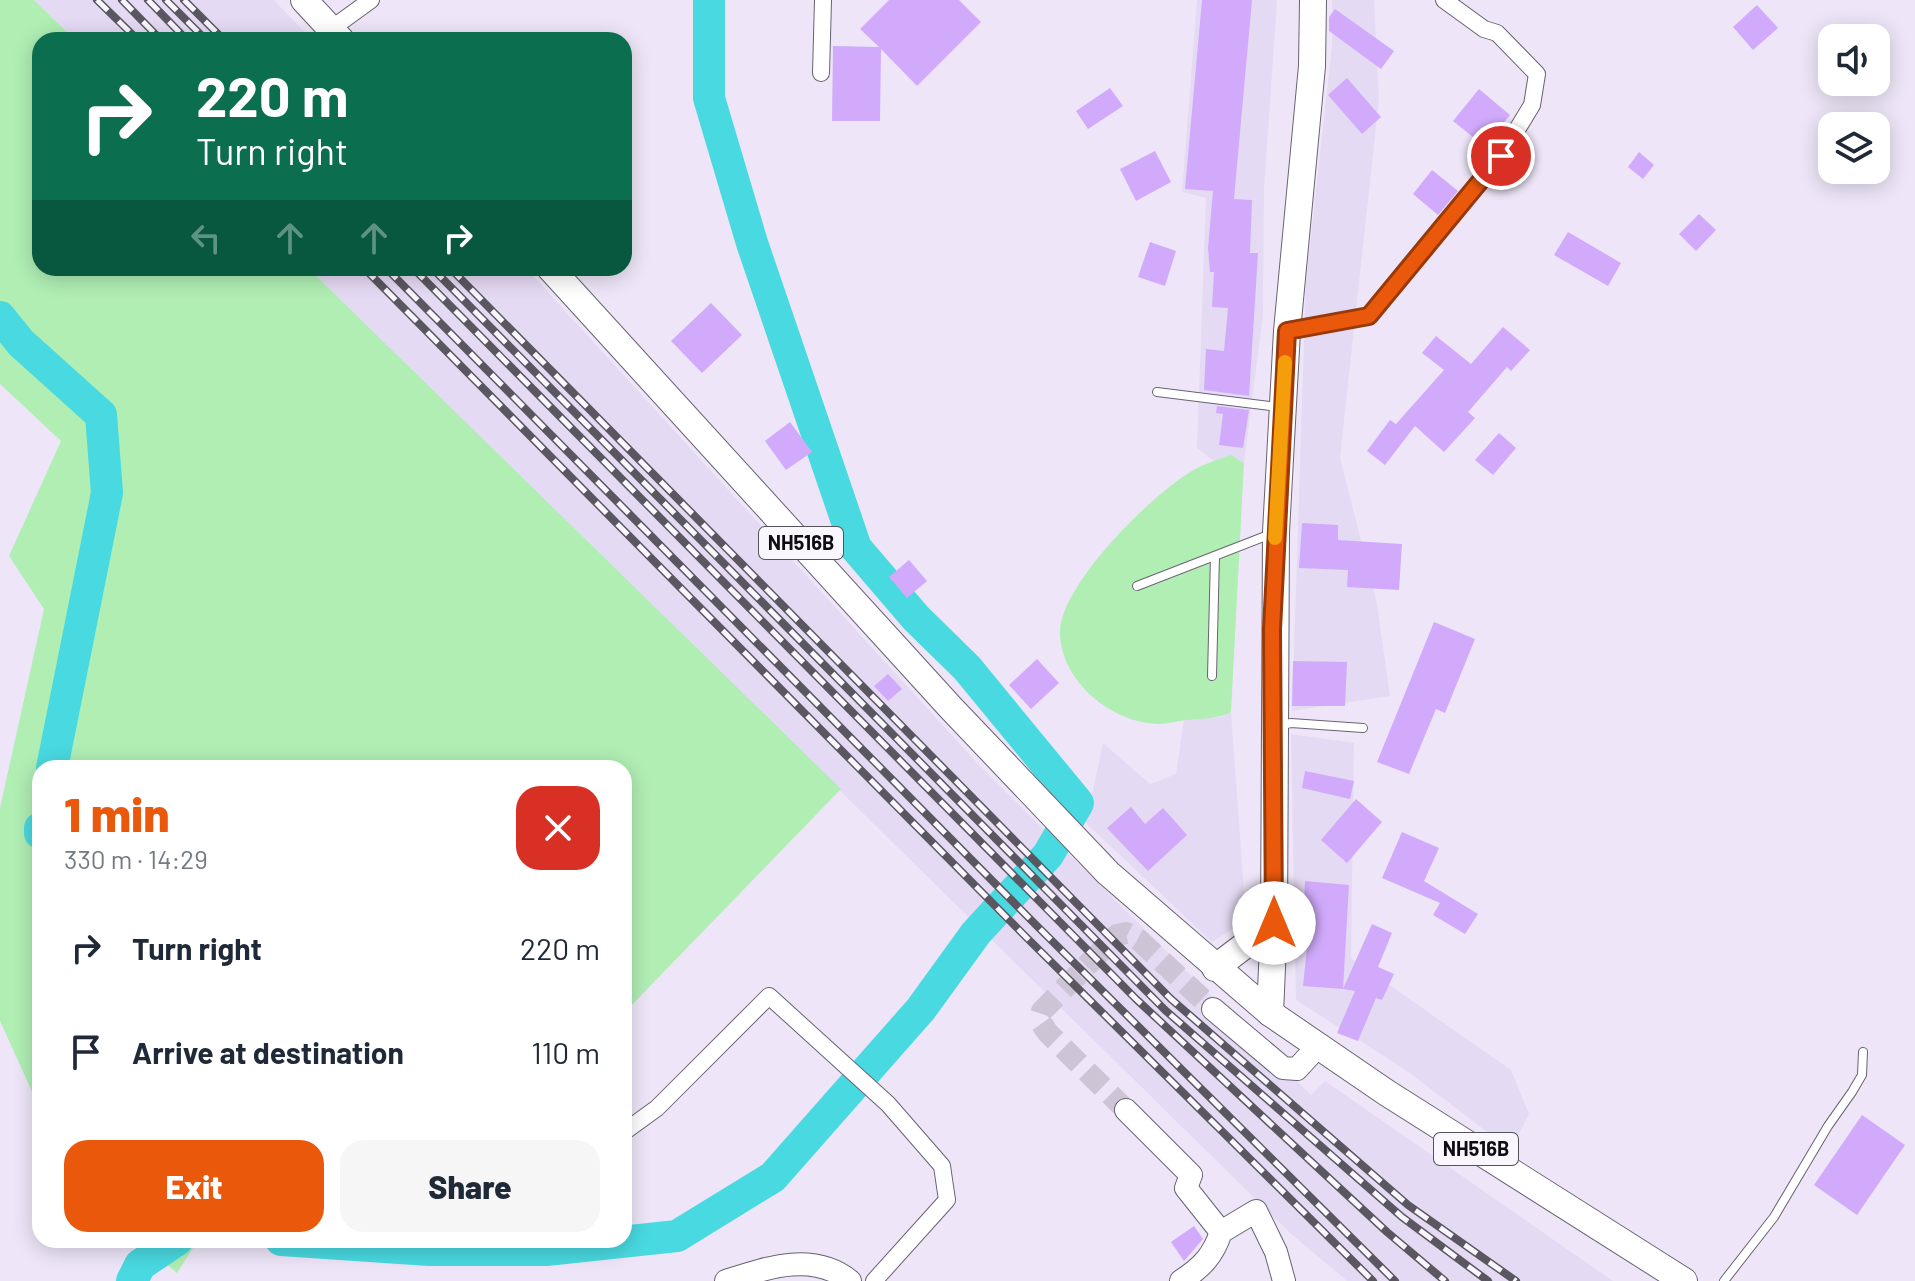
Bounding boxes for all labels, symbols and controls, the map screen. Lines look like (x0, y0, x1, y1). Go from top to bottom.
map controls (1818, 24, 1890, 184)
button: sound (1818, 24, 1890, 96)
text: 220 m (196, 61, 349, 128)
icon: right (64, 64, 168, 168)
button: layers (1818, 112, 1890, 184)
pin (1467, 122, 1535, 190)
text: Turn right (196, 129, 348, 172)
icon: arrive (1479, 134, 1523, 178)
icon: left (184, 216, 228, 260)
icon: ahead (268, 216, 312, 260)
icon: ahead (352, 216, 396, 260)
icon: right (436, 216, 480, 260)
road number: NH516B (759, 527, 843, 559)
text: 1 min (64, 784, 170, 842)
button: close (516, 786, 600, 870)
text: 330 m · 14:29 (64, 843, 208, 874)
position arrow (1232, 881, 1316, 965)
icon: right (64, 926, 108, 970)
text: Turn right (132, 930, 262, 966)
text: 220 m (520, 930, 600, 966)
icon: arrive (64, 1030, 108, 1074)
text: Arrive at destination (132, 1034, 404, 1070)
text: 110 m (531, 1034, 600, 1070)
road number: NH516B (1434, 1133, 1518, 1165)
button: Exit (64, 1140, 324, 1232)
button: Share (340, 1140, 600, 1232)

